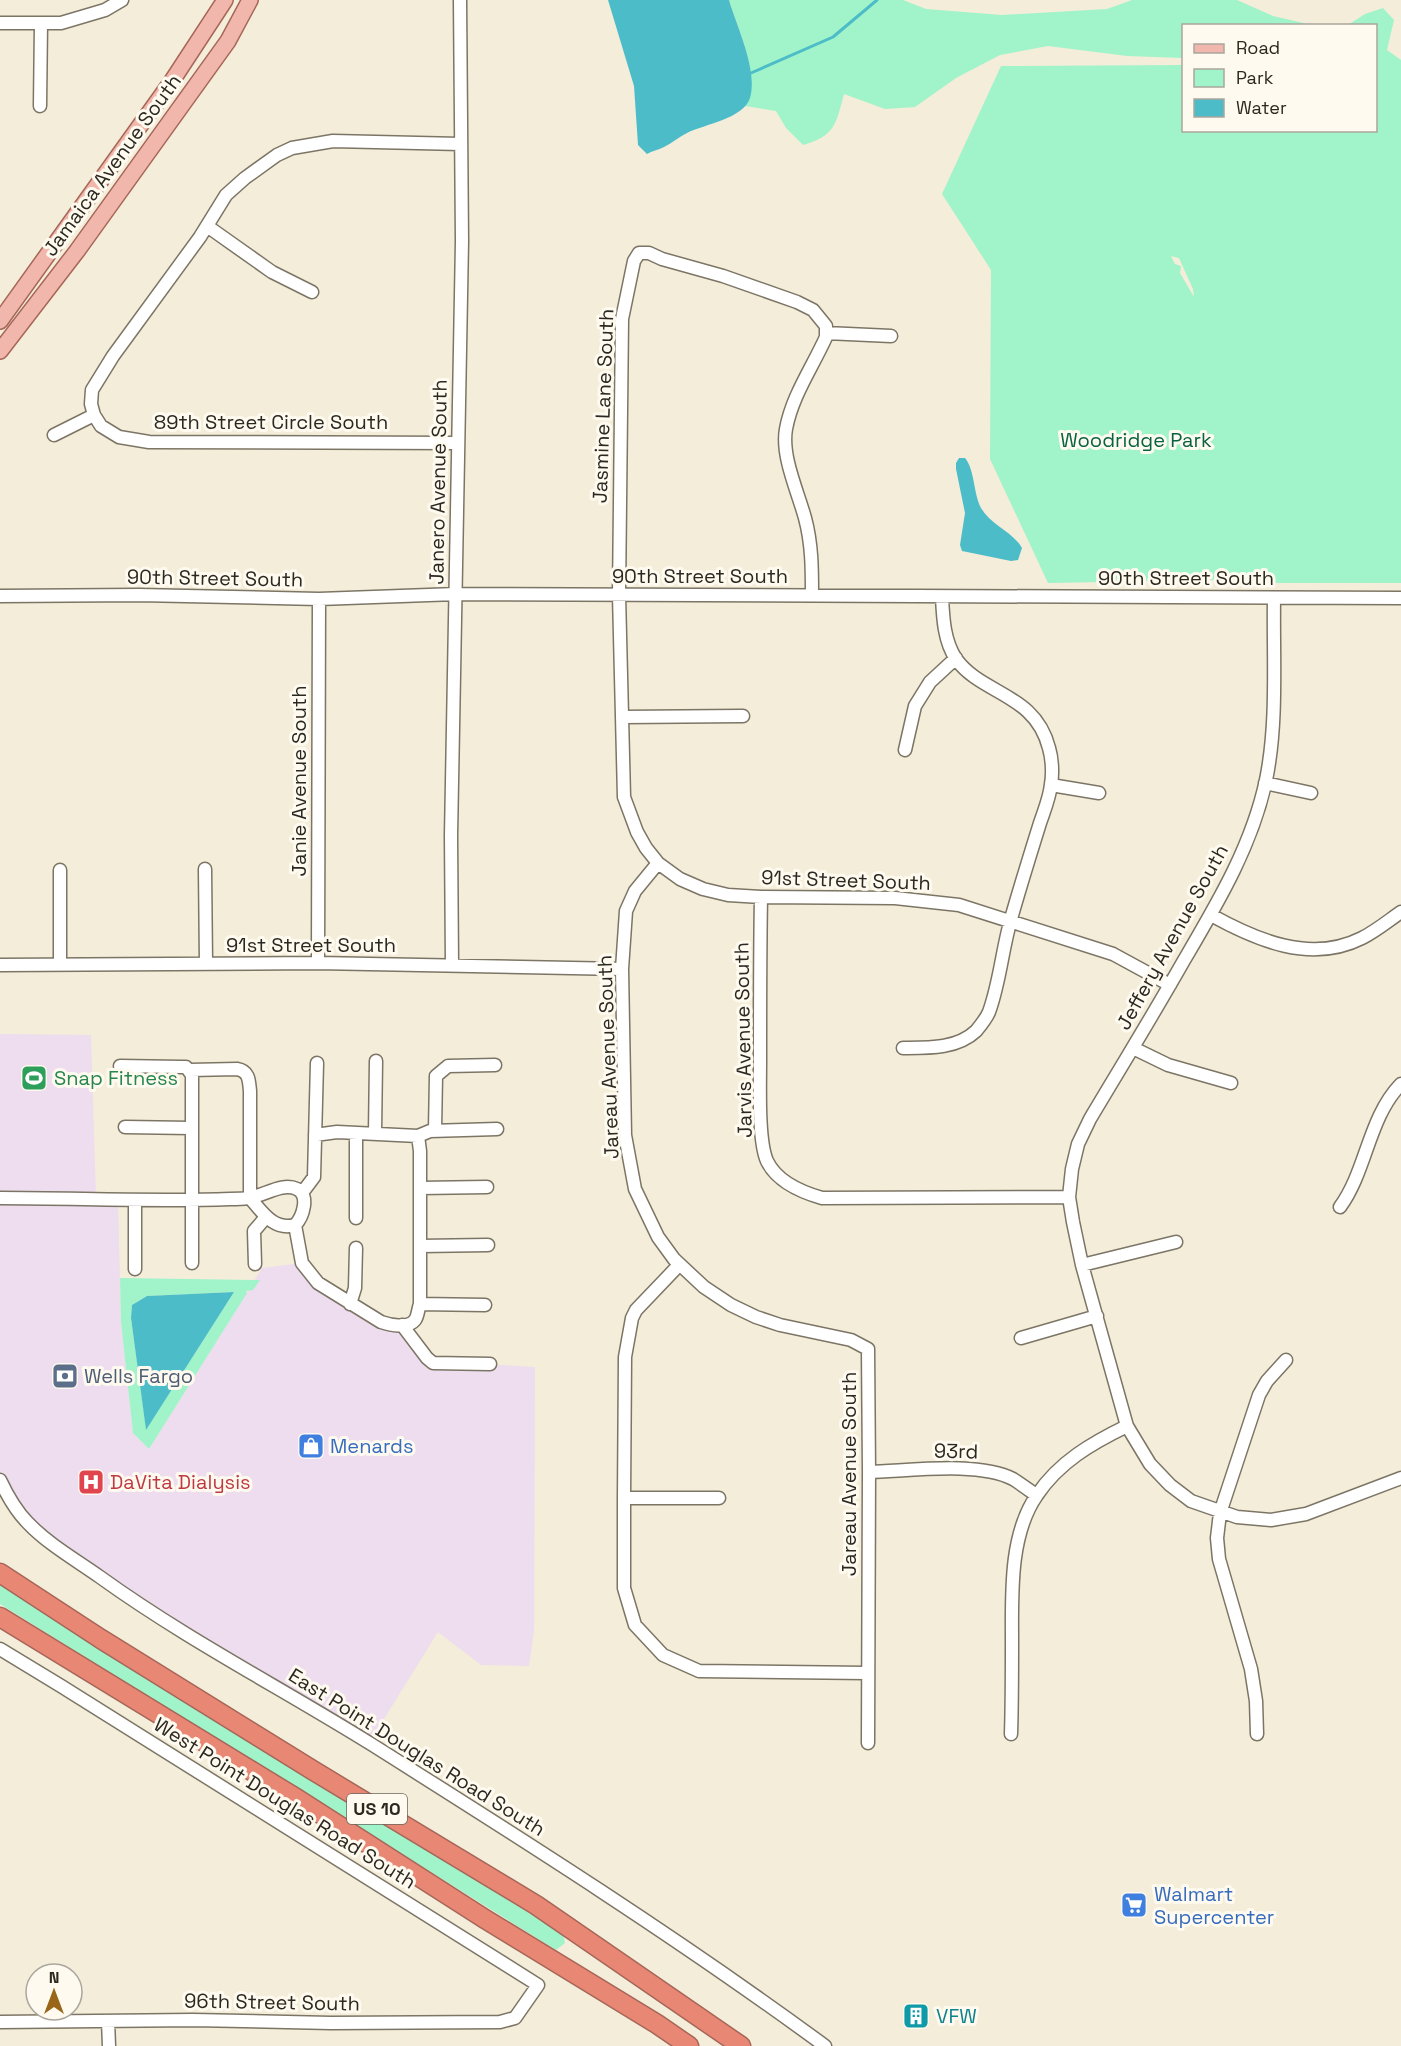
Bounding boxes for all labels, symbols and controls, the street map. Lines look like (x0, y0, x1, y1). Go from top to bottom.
legend (1182, 24, 1377, 132)
text: Road (1236, 36, 1280, 59)
text: Park (1236, 66, 1274, 89)
street label: Jamaica Avenue South (37, 69, 187, 261)
text: Water (1236, 96, 1287, 119)
street label: Jasmine Lane South (587, 308, 619, 504)
street label: Janero Avenue South (423, 379, 453, 585)
street label: 89th Street Circle South (154, 409, 388, 435)
park label: Woodridge Park (1060, 427, 1212, 453)
street label: 90th Street South (127, 563, 303, 593)
street label: 90th Street South (612, 563, 788, 589)
street label: 90th Street South (1098, 565, 1274, 591)
street label: Janie Avenue South (286, 686, 312, 876)
street label: Jeffery Avenue South (1110, 840, 1234, 1034)
street label: 91st Street South (761, 864, 931, 896)
street label: 91st Street South (226, 932, 396, 958)
street label: Jarvis Avenue South (728, 942, 758, 1138)
street label: Jareau Avenue South (591, 954, 625, 1160)
sports icon: Snap Fitness (19, 1063, 49, 1093)
place label: Snap Fitness (54, 1065, 178, 1091)
bank icon: Wells Fargo (50, 1361, 80, 1391)
place label: Wells Fargo (84, 1363, 193, 1389)
street label: Jareau Avenue South (836, 1372, 862, 1576)
shop icon: Menards (296, 1431, 326, 1461)
place label: Menards (330, 1433, 414, 1459)
street label: 93rd (934, 1438, 978, 1464)
hospital icon: DaVita Dialysis (76, 1467, 106, 1497)
place label: DaVita Dialysis (110, 1469, 251, 1495)
street label: East Point Douglas Road South (284, 1662, 550, 1842)
street label: West Point Douglas Road South (149, 1711, 421, 1895)
road number: US 10 (347, 1794, 407, 1824)
place label: Walmart Supercenter (1154, 1881, 1274, 1930)
supermarket icon: Walmart Supercenter (1119, 1890, 1149, 1920)
north arrow (24, 1962, 84, 2022)
text: N (49, 1967, 59, 1988)
street label: 96th Street South (184, 1987, 360, 2017)
building icon: VFW (901, 2001, 931, 2031)
place label: VFW (936, 2003, 977, 2029)

